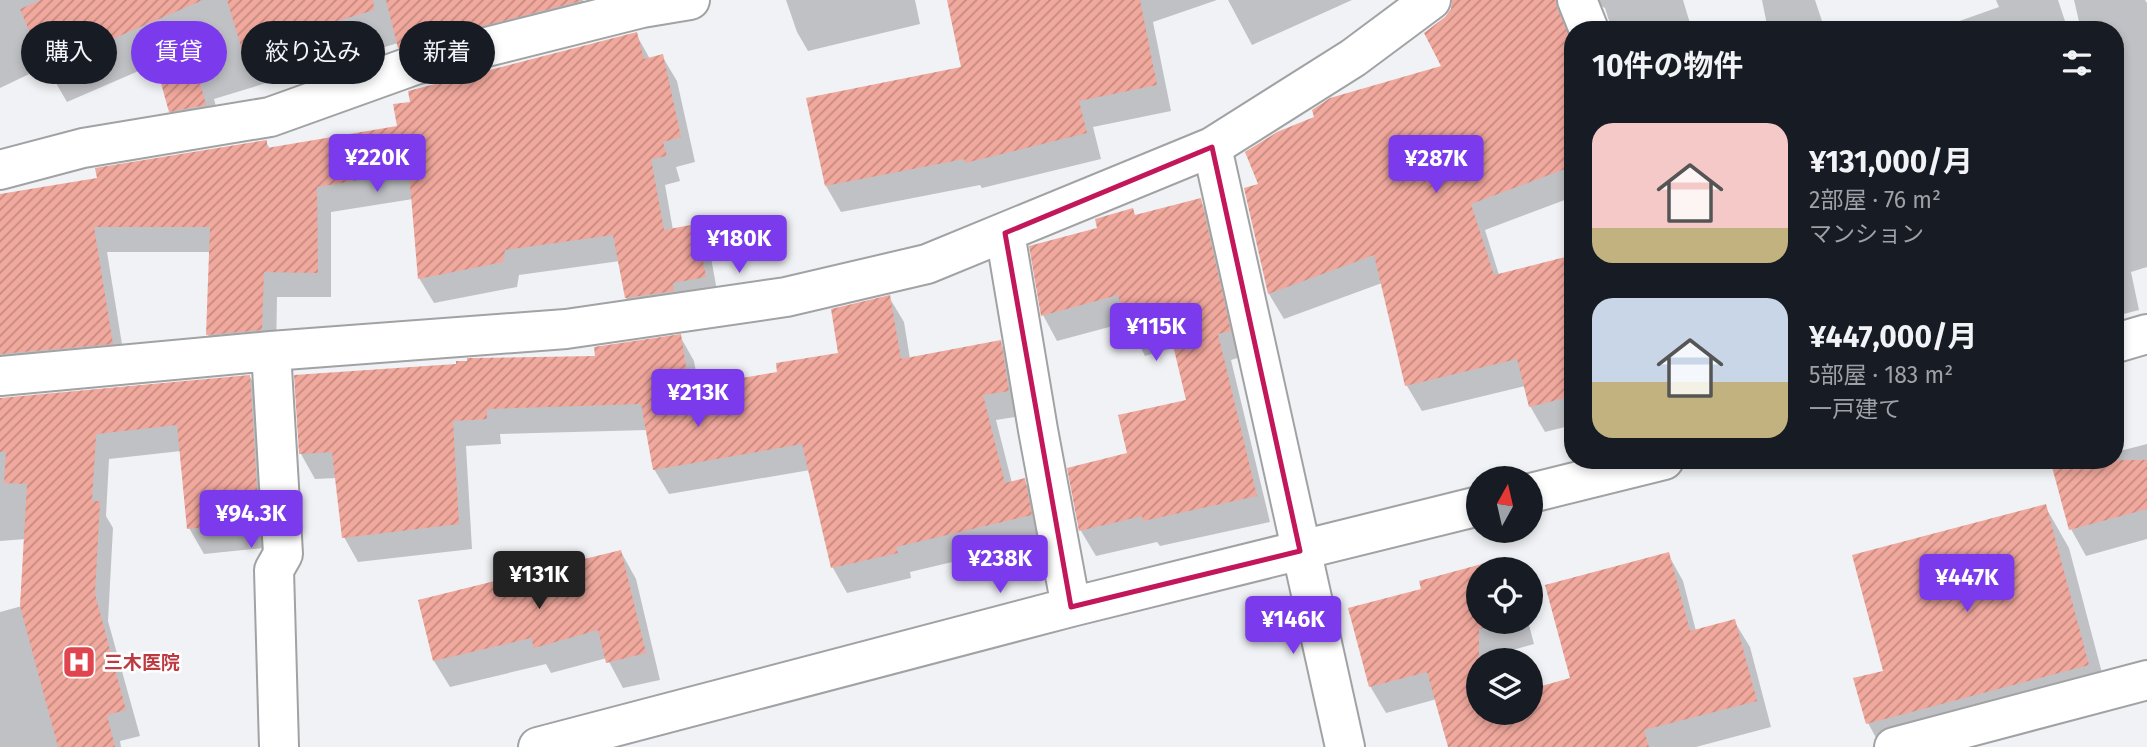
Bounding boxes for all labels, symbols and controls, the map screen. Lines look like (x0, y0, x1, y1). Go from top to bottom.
chip: 購入 (21, 21, 117, 84)
chip: 賃貸 (131, 21, 227, 84)
chip: 絞り込み (241, 21, 385, 84)
chip: 新着 (399, 21, 495, 84)
icon: filters (2058, 44, 2096, 82)
text: 10件の物件 (1592, 48, 1743, 84)
pin: ¥220K (328, 134, 426, 194)
pin: ¥287K (1387, 136, 1485, 195)
text: ¥220K (345, 143, 409, 171)
text: ¥287K (1405, 144, 1467, 172)
text: ¥131,000/月 (1809, 144, 1973, 180)
icon: home (1648, 151, 1732, 235)
text: 2部屋 · 76 m² (1809, 186, 1941, 214)
pin: ¥180K (690, 216, 788, 275)
text: マンション (1809, 220, 1924, 248)
text: ¥180K (707, 224, 771, 252)
pin: ¥115K (1107, 304, 1205, 363)
text: ¥115K (1126, 312, 1186, 340)
text: ¥447,000/月 (1809, 319, 1978, 355)
icon: home (1648, 326, 1732, 410)
text: 5部屋 · 183 m² (1809, 361, 1953, 389)
pin: ¥213K (649, 370, 747, 429)
text: ¥213K (667, 378, 729, 406)
text: 一戸建て (1809, 395, 1901, 423)
north arrow (1466, 466, 1544, 542)
map controls (1466, 466, 1543, 725)
pin: ¥94.3K (194, 490, 308, 550)
text: ¥94.3K (216, 499, 286, 527)
pin: ¥238K (951, 536, 1049, 595)
text: ¥238K (968, 544, 1032, 572)
pin: ¥131K (490, 552, 588, 611)
pin: ¥447K (1918, 554, 2016, 614)
button: locate (1466, 557, 1543, 634)
text: ¥131K (509, 560, 569, 588)
text: ¥447K (1935, 563, 1999, 591)
pin: ¥146K (1244, 596, 1342, 656)
text: ¥146K (1261, 605, 1325, 633)
hospital icon: 三木医院 (60, 643, 98, 681)
button: layers (1466, 648, 1543, 725)
place label: 三木医院 (104, 651, 180, 674)

